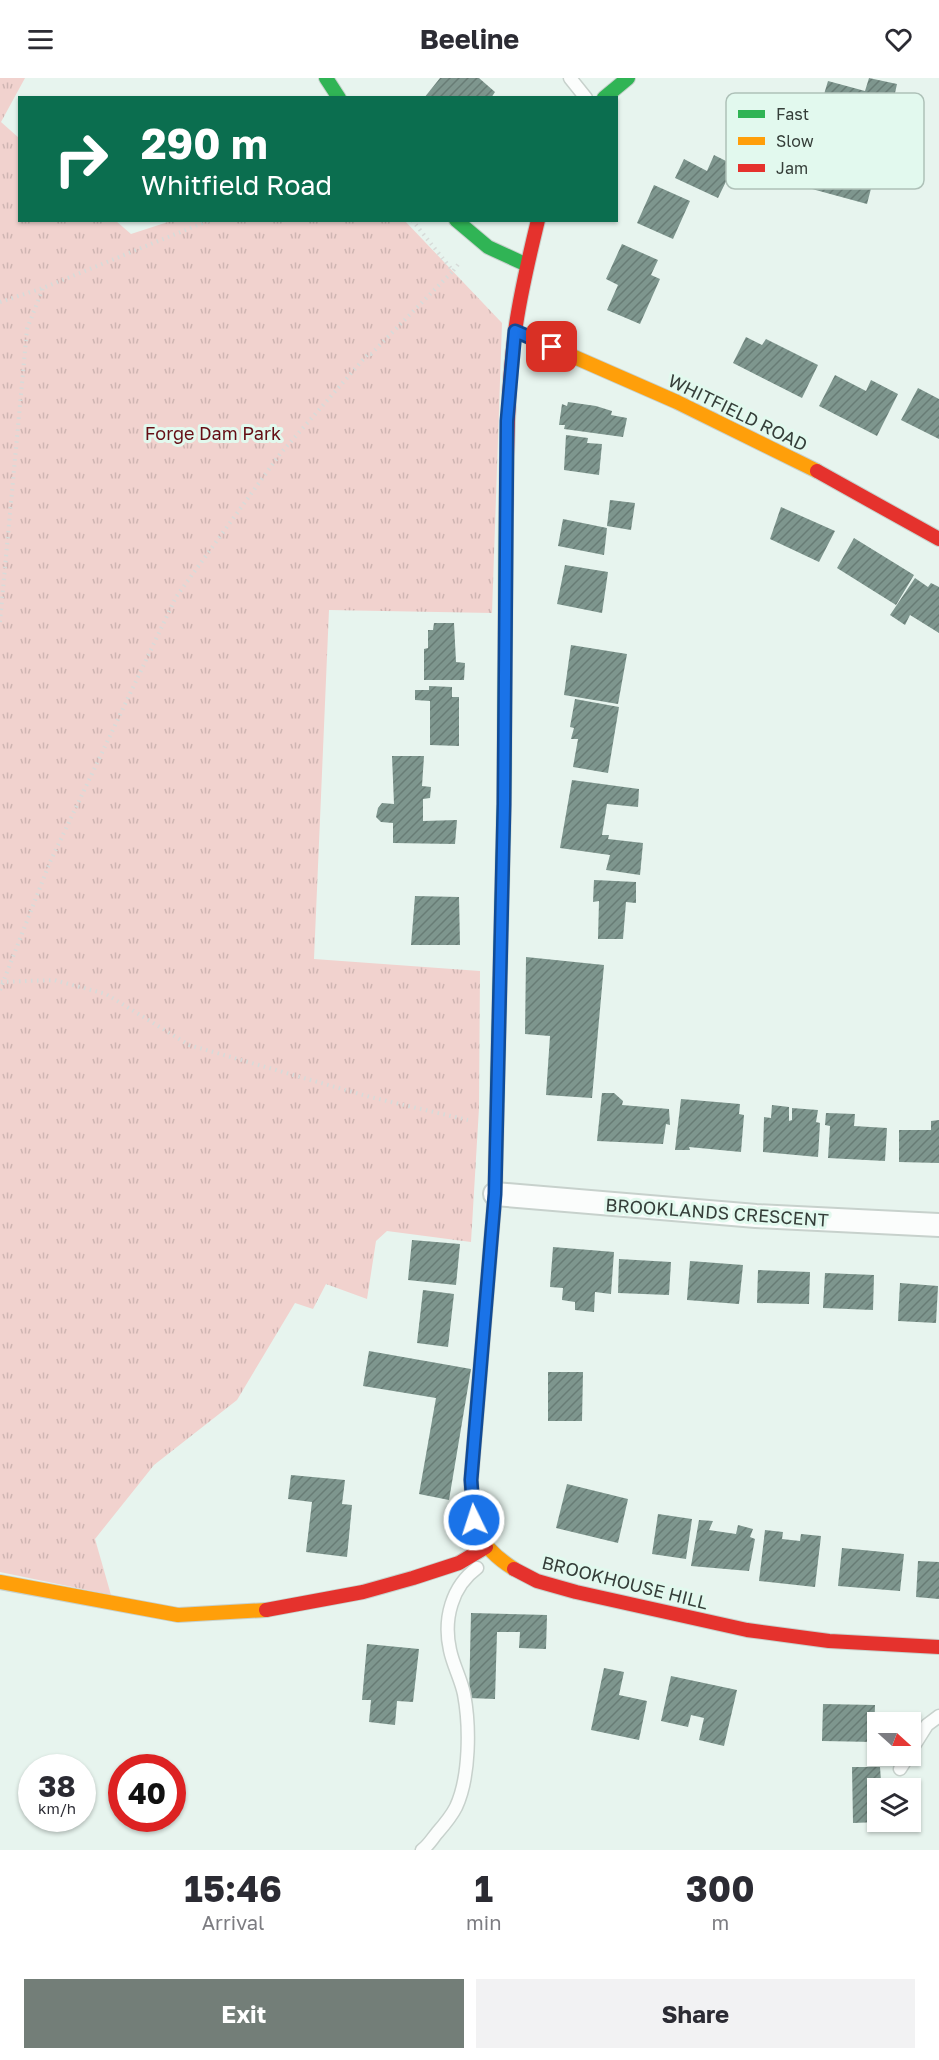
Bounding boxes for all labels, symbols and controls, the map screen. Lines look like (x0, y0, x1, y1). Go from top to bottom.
icon: menu (24, 23, 57, 56)
text: Beeline (420, 23, 519, 55)
icon: heart (882, 23, 915, 56)
legend (726, 93, 924, 189)
text: Fast (776, 104, 809, 124)
text: 290 m (141, 118, 268, 168)
icon: right (42, 120, 120, 198)
text: Slow (776, 131, 814, 151)
text: Jam (776, 158, 808, 178)
text: Whitfield Road (141, 169, 332, 201)
pin (526, 321, 577, 372)
icon: arrive (535, 330, 568, 363)
street label: WHITFIELD ROAD (665, 369, 811, 455)
park label: Forge Dam Park (145, 422, 281, 444)
street label: BROOKLANDS CRESCENT (605, 1193, 829, 1231)
position arrow (442, 1488, 506, 1552)
street label: BROOKHOUSE HILL (540, 1551, 710, 1613)
north arrow (867, 1712, 921, 1766)
map controls (867, 1712, 921, 1832)
speed limit sign: 40 (108, 1754, 186, 1832)
text: 38 (38, 1768, 76, 1804)
button: layers (867, 1778, 921, 1832)
text: km/h (38, 1799, 76, 1817)
text: 15:46 (184, 1867, 282, 1910)
text: 1 (475, 1867, 493, 1910)
text: 300 (686, 1867, 755, 1910)
text: Arrival (202, 1910, 264, 1934)
text: min (466, 1910, 501, 1934)
text: m (711, 1910, 729, 1934)
button: Exit (24, 1979, 464, 2048)
button: Share (476, 1979, 915, 2048)

